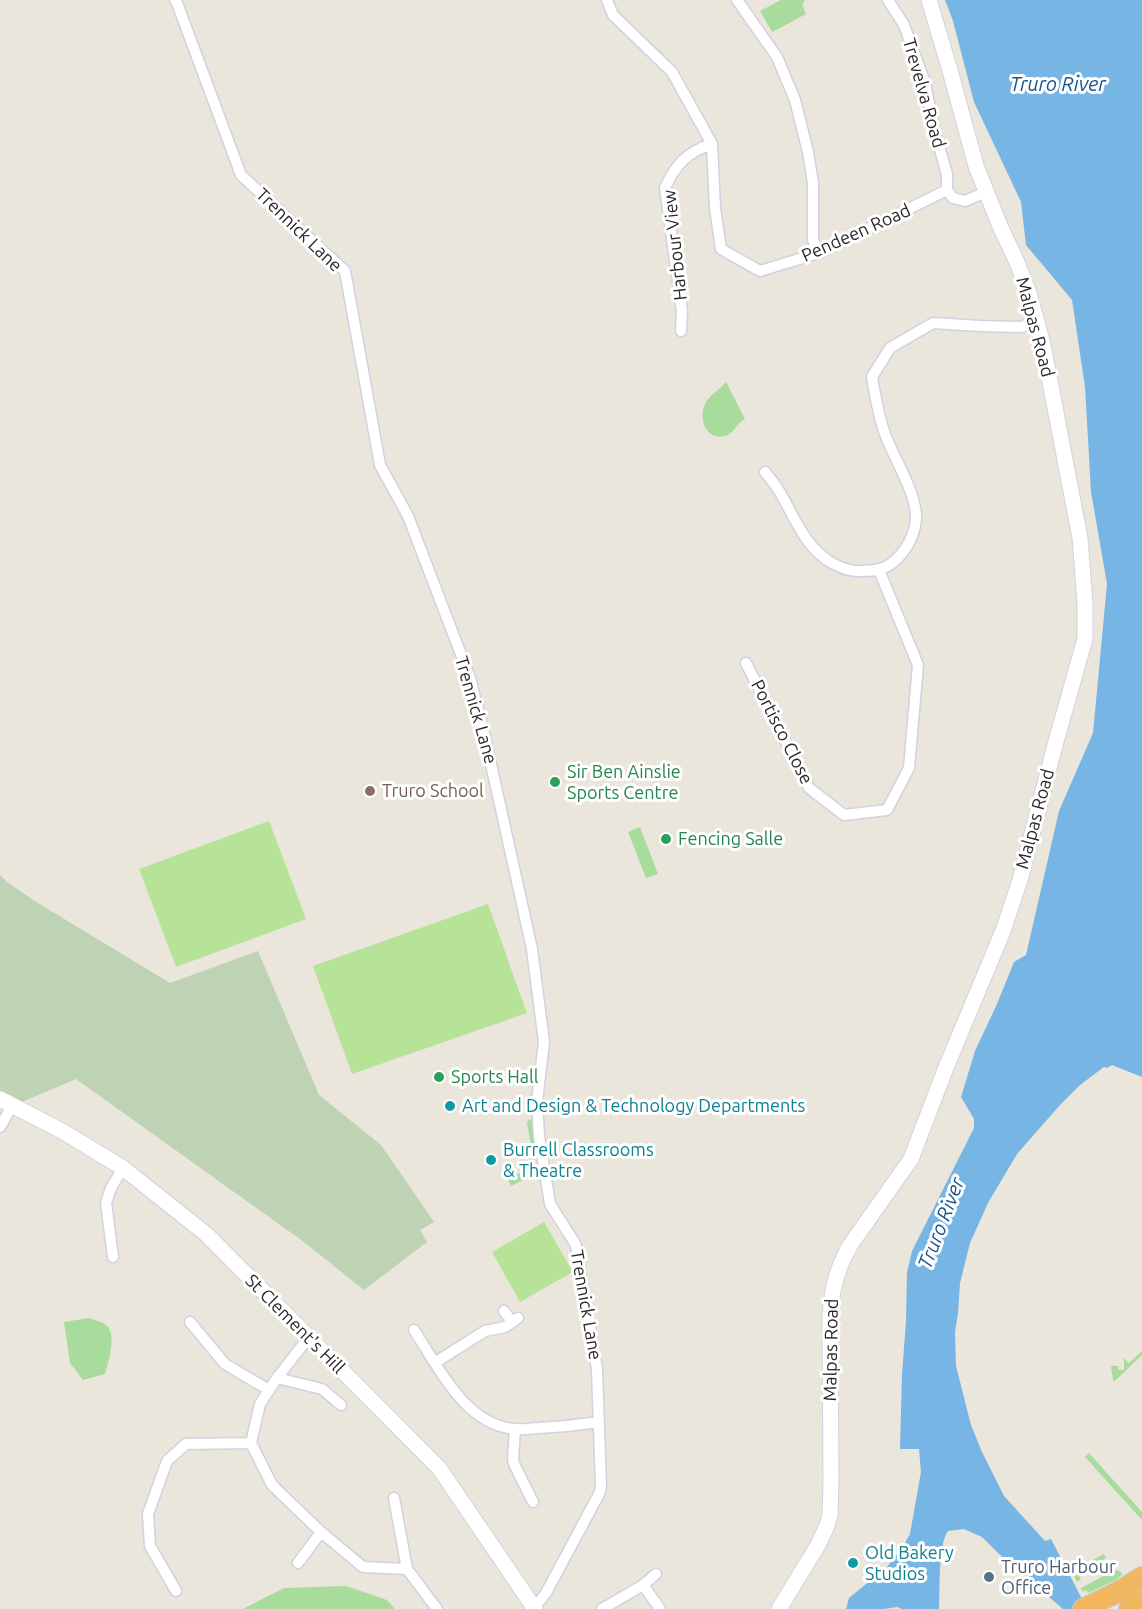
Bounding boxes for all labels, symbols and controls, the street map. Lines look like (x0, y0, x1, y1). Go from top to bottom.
street label: Trevelva Road (900, 36, 950, 150)
water label: Truro River (1010, 72, 1107, 95)
street label: Trennick Lane (253, 183, 347, 275)
street label: Harbour View (658, 189, 690, 301)
street label: Pendeen Road (798, 199, 913, 265)
street label: Malpas Road (1013, 274, 1059, 379)
street label: Trennick Lane (452, 653, 502, 766)
street label: Portisco Close (748, 676, 818, 787)
place label: Sir Ben Ainslie Sports Centre (567, 761, 681, 802)
street label: Malpas Road (1011, 766, 1057, 871)
marker: Sir Ben Ainslie Sports Centre (548, 775, 562, 789)
place label: Truro School (382, 780, 484, 800)
marker: Truro School (363, 784, 377, 798)
place label: Fencing Salle (678, 828, 783, 848)
marker: Fencing Salle (659, 832, 673, 846)
place label: Sports Hall (451, 1066, 539, 1086)
marker: Sports Hall (432, 1070, 446, 1084)
place label: Art and Design & Technology Departments (462, 1095, 805, 1115)
marker: Art and Design & Technology Departments (443, 1099, 457, 1113)
place label: Burrell Classrooms & Theatre (503, 1139, 654, 1180)
marker: Burrell Classrooms & Theatre (484, 1153, 498, 1167)
water label: Truro River (913, 1173, 969, 1272)
street label: Trennick Lane (567, 1248, 606, 1361)
street label: St Clement's Hill (242, 1270, 350, 1377)
street label: Malpas Road (819, 1298, 841, 1402)
place label: Old Bakery Studios (865, 1542, 954, 1583)
marker: Old Bakery Studios (846, 1556, 860, 1570)
place label: Truro Harbour Office (1001, 1556, 1116, 1597)
marker: Truro Harbour Office (982, 1570, 996, 1584)

